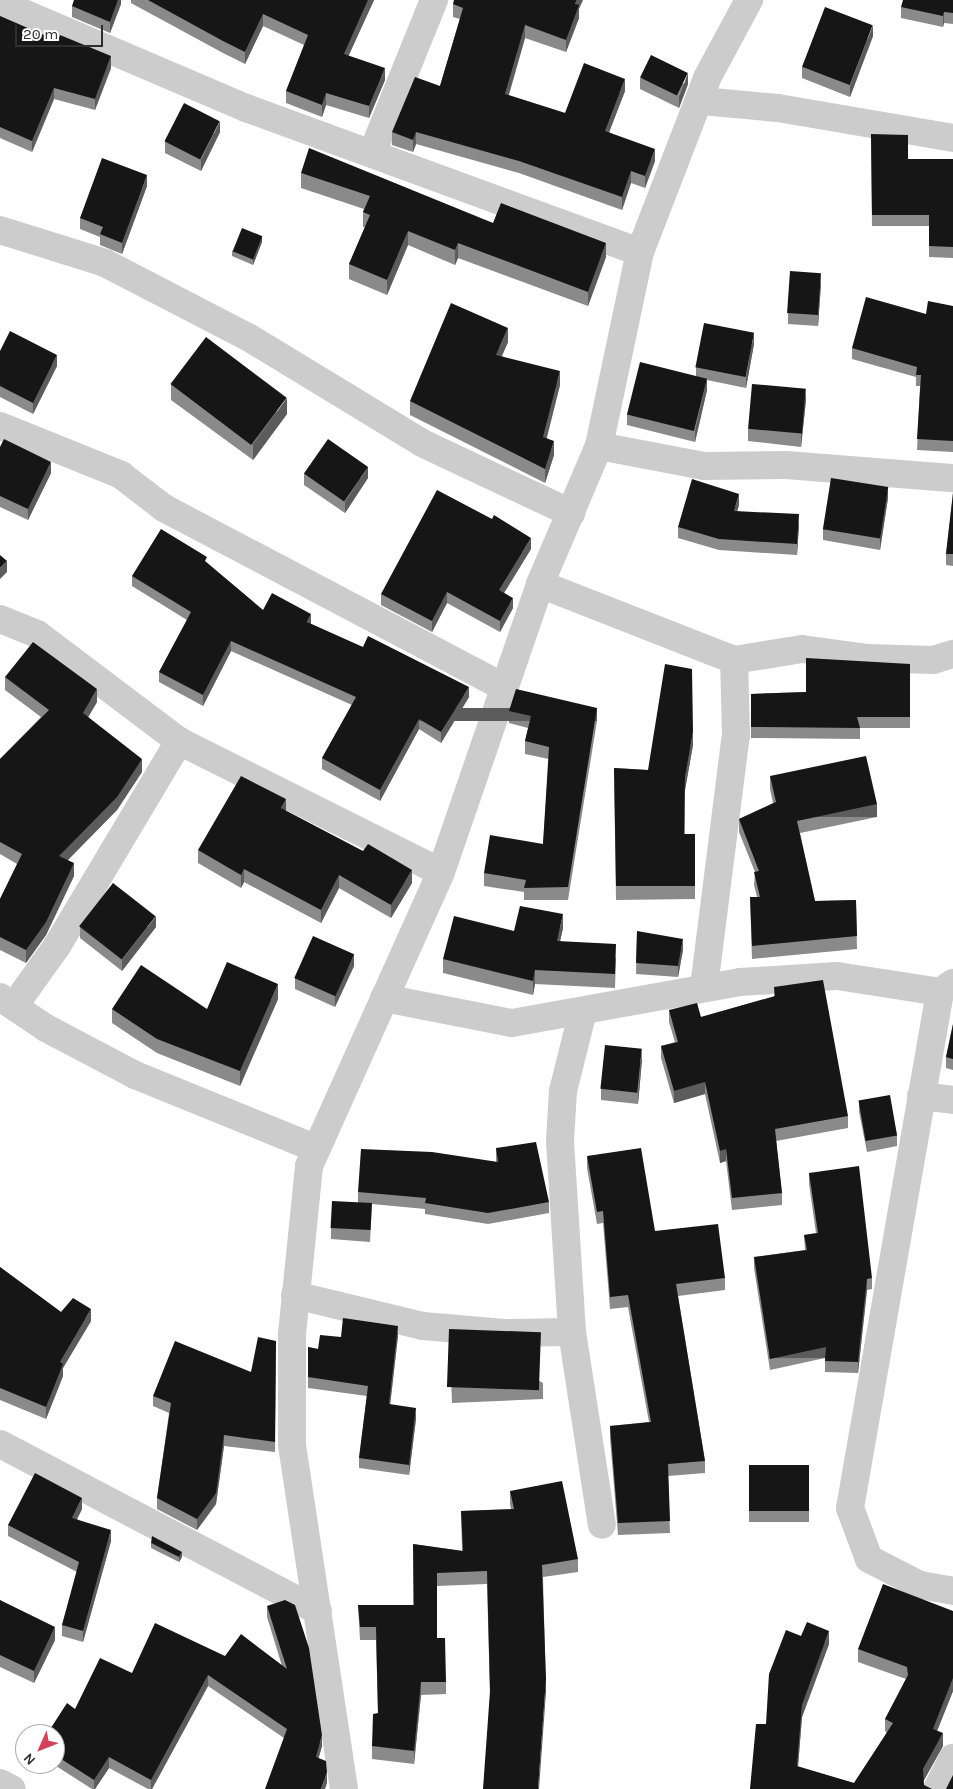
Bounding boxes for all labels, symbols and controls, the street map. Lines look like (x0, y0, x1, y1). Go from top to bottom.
scale bar (18, 15, 105, 47)
text: 20 m (23, 25, 58, 43)
north arrow (15, 1724, 65, 1774)
text: N (20, 1750, 39, 1769)

